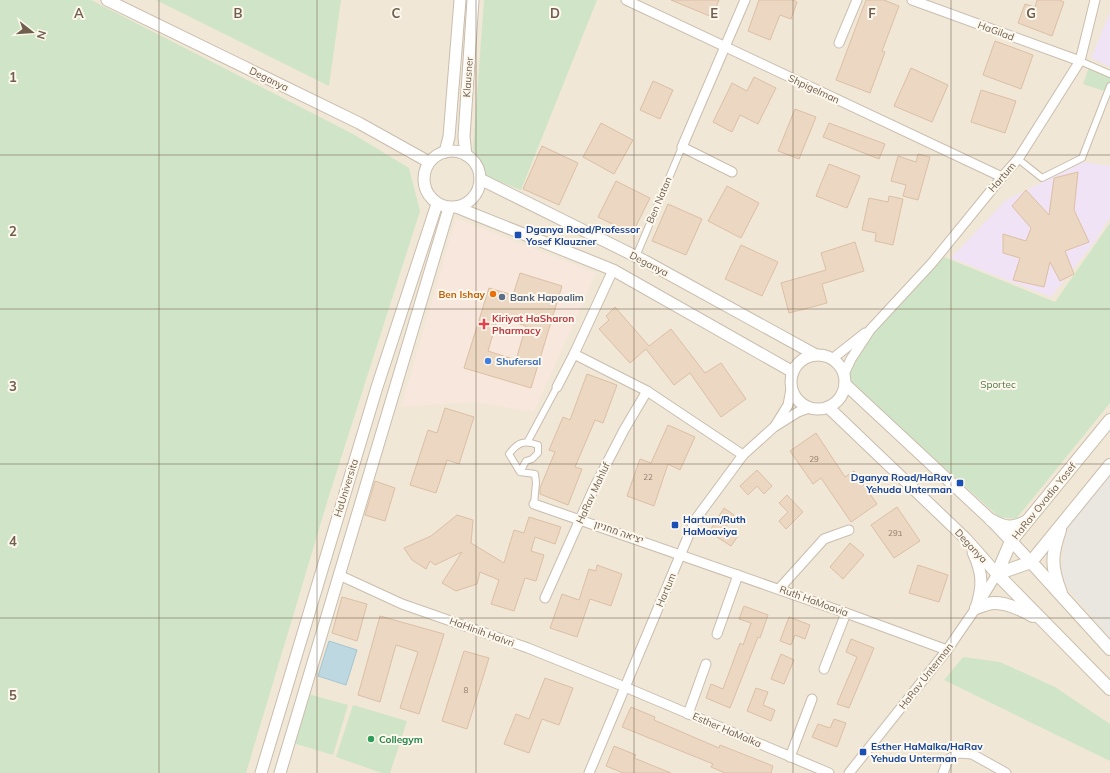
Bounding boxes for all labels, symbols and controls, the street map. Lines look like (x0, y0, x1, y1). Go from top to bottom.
text: A (74, 5, 84, 21)
text: B (234, 5, 243, 21)
text: C (392, 5, 401, 21)
text: D (550, 5, 560, 21)
text: E (710, 5, 718, 21)
text: F (868, 5, 876, 21)
text: G (1026, 5, 1036, 21)
north arrow (12, 12, 52, 52)
street label: HaGilad (976, 18, 1016, 44)
text: N (34, 29, 49, 41)
street label: Klausner (460, 56, 476, 98)
street label: Deganya (247, 64, 291, 94)
text: 1 (9, 69, 17, 85)
street label: Shpigelman (786, 71, 842, 107)
street label: Hartum (985, 159, 1019, 195)
street label: Ben Natan (643, 175, 675, 225)
text: 2 (9, 223, 17, 239)
place label: Dganya Road/Professor Yosef Klauzner (525, 223, 640, 248)
marker: Dganya Road/Professor Yosef Klauzner (513, 230, 523, 240)
street label: Deganya (627, 249, 671, 279)
place label: Ben Ishay (438, 288, 486, 301)
marker: Ben Ishay (488, 289, 498, 299)
place label: Bank Hapoalim (510, 291, 584, 304)
marker: Bank Hapoalim (497, 292, 507, 302)
place label: Kiriyat HaSharon Pharmacy (492, 312, 574, 337)
marker: Kiriyat HaSharon Pharmacy (479, 319, 489, 329)
place label: Shufersal (496, 355, 541, 368)
marker: Shufersal (483, 356, 493, 366)
text: 3 (9, 378, 17, 394)
park label: Sportec (980, 378, 1016, 391)
house number: 29 (809, 454, 819, 464)
street label: HaUniversita (331, 457, 361, 519)
street label: HaRav Ovadia Yosef (1009, 459, 1079, 542)
street label: HaRav Mahluf (573, 460, 613, 526)
place label: Dganya Road/HaRav Yehuda Unterman (851, 471, 953, 496)
house number: 22 (643, 472, 653, 482)
marker: Dganya Road/HaRav Yehuda Unterman (955, 478, 965, 488)
place label: Hartum/Ruth HaMoaviya (683, 513, 746, 538)
street label: יציאה מחניון (593, 518, 645, 546)
marker: Hartum/Ruth HaMoaviya (670, 520, 680, 530)
street label: Deganya (952, 526, 990, 566)
house number: 29ב (888, 528, 903, 538)
text: 4 (9, 533, 17, 549)
street label: Hartum (653, 571, 679, 609)
street label: Ruth HaMoavia (778, 583, 850, 619)
street label: HaHinih HaIvri (448, 614, 516, 650)
street label: HaRav Unterman (896, 640, 956, 712)
house number: 8 (464, 685, 469, 695)
text: 5 (9, 687, 17, 703)
street label: Esther HaMalka (691, 710, 763, 750)
place label: Collegym (379, 733, 423, 746)
marker: Collegym (366, 734, 376, 744)
place label: Esther HaMalka/HaRav Yehuda Unterman (870, 740, 983, 765)
marker: Esther HaMalka/HaRav Yehuda Unterman (858, 747, 868, 757)

